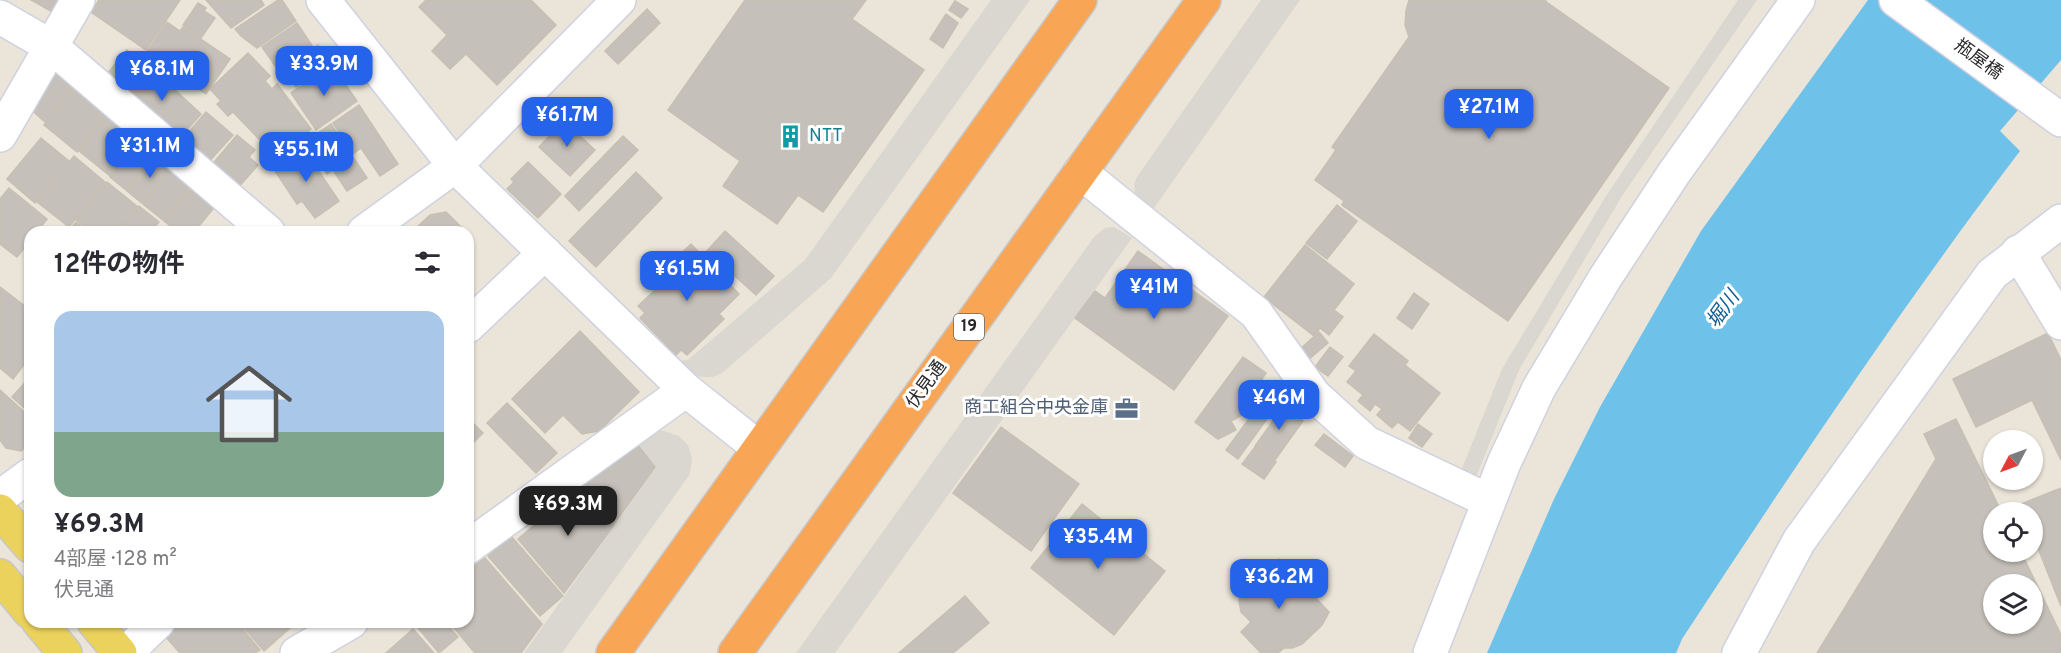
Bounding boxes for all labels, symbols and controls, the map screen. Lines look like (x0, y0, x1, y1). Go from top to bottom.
street label: 瓶屋橋 (1949, 35, 2007, 85)
pin: ¥33.9M (275, 46, 373, 97)
pin: ¥68.1M (113, 51, 211, 102)
text: ¥33.9M (290, 52, 359, 78)
text: ¥68.1M (129, 57, 195, 83)
pin: ¥27.1M (1440, 89, 1538, 140)
text: ¥27.1M (1458, 95, 1520, 121)
pin: ¥61.7M (518, 97, 616, 148)
text: ¥61.7M (536, 103, 598, 129)
building icon: NTT (778, 123, 804, 149)
place label: NTT (809, 125, 843, 148)
pin: ¥31.1M (101, 128, 199, 179)
pin: ¥55.1M (257, 132, 355, 183)
text: ¥31.1M (119, 134, 181, 160)
text: ¥55.1M (273, 138, 339, 164)
icon: filters (411, 246, 444, 279)
text: 12件の物件 (54, 249, 184, 282)
pin: ¥61.5M (638, 251, 736, 302)
text: ¥61.5M (654, 257, 720, 283)
pin: ¥41M (1118, 269, 1190, 320)
text: ¥41M (1129, 275, 1179, 301)
water label: 堀川 (1702, 285, 1747, 334)
road number: 19 (954, 314, 984, 340)
icon: home (195, 350, 303, 458)
street label: 伏見通 (902, 356, 952, 414)
pin: ¥46M (1243, 380, 1315, 431)
text: ¥46M (1252, 386, 1306, 412)
office icon: 商工組合中央金庫 (1113, 395, 1139, 421)
place label: 商工組合中央金庫 (964, 397, 1108, 420)
north arrow (1983, 430, 2043, 490)
map controls (1983, 430, 2043, 634)
pin: ¥69.3M (519, 486, 617, 537)
text: ¥69.3M (533, 492, 603, 518)
button: locate (1983, 502, 2043, 562)
text: ¥69.3M (54, 509, 145, 542)
pin: ¥35.4M (1049, 519, 1147, 570)
text: ¥35.4M (1063, 525, 1133, 551)
text: 4部屋 · 128 m² (54, 547, 177, 573)
pin: ¥36.2M (1230, 559, 1328, 610)
text: ¥36.2M (1244, 565, 1314, 591)
button: layers (1983, 574, 2043, 634)
text: 伏見通 (54, 578, 114, 604)

